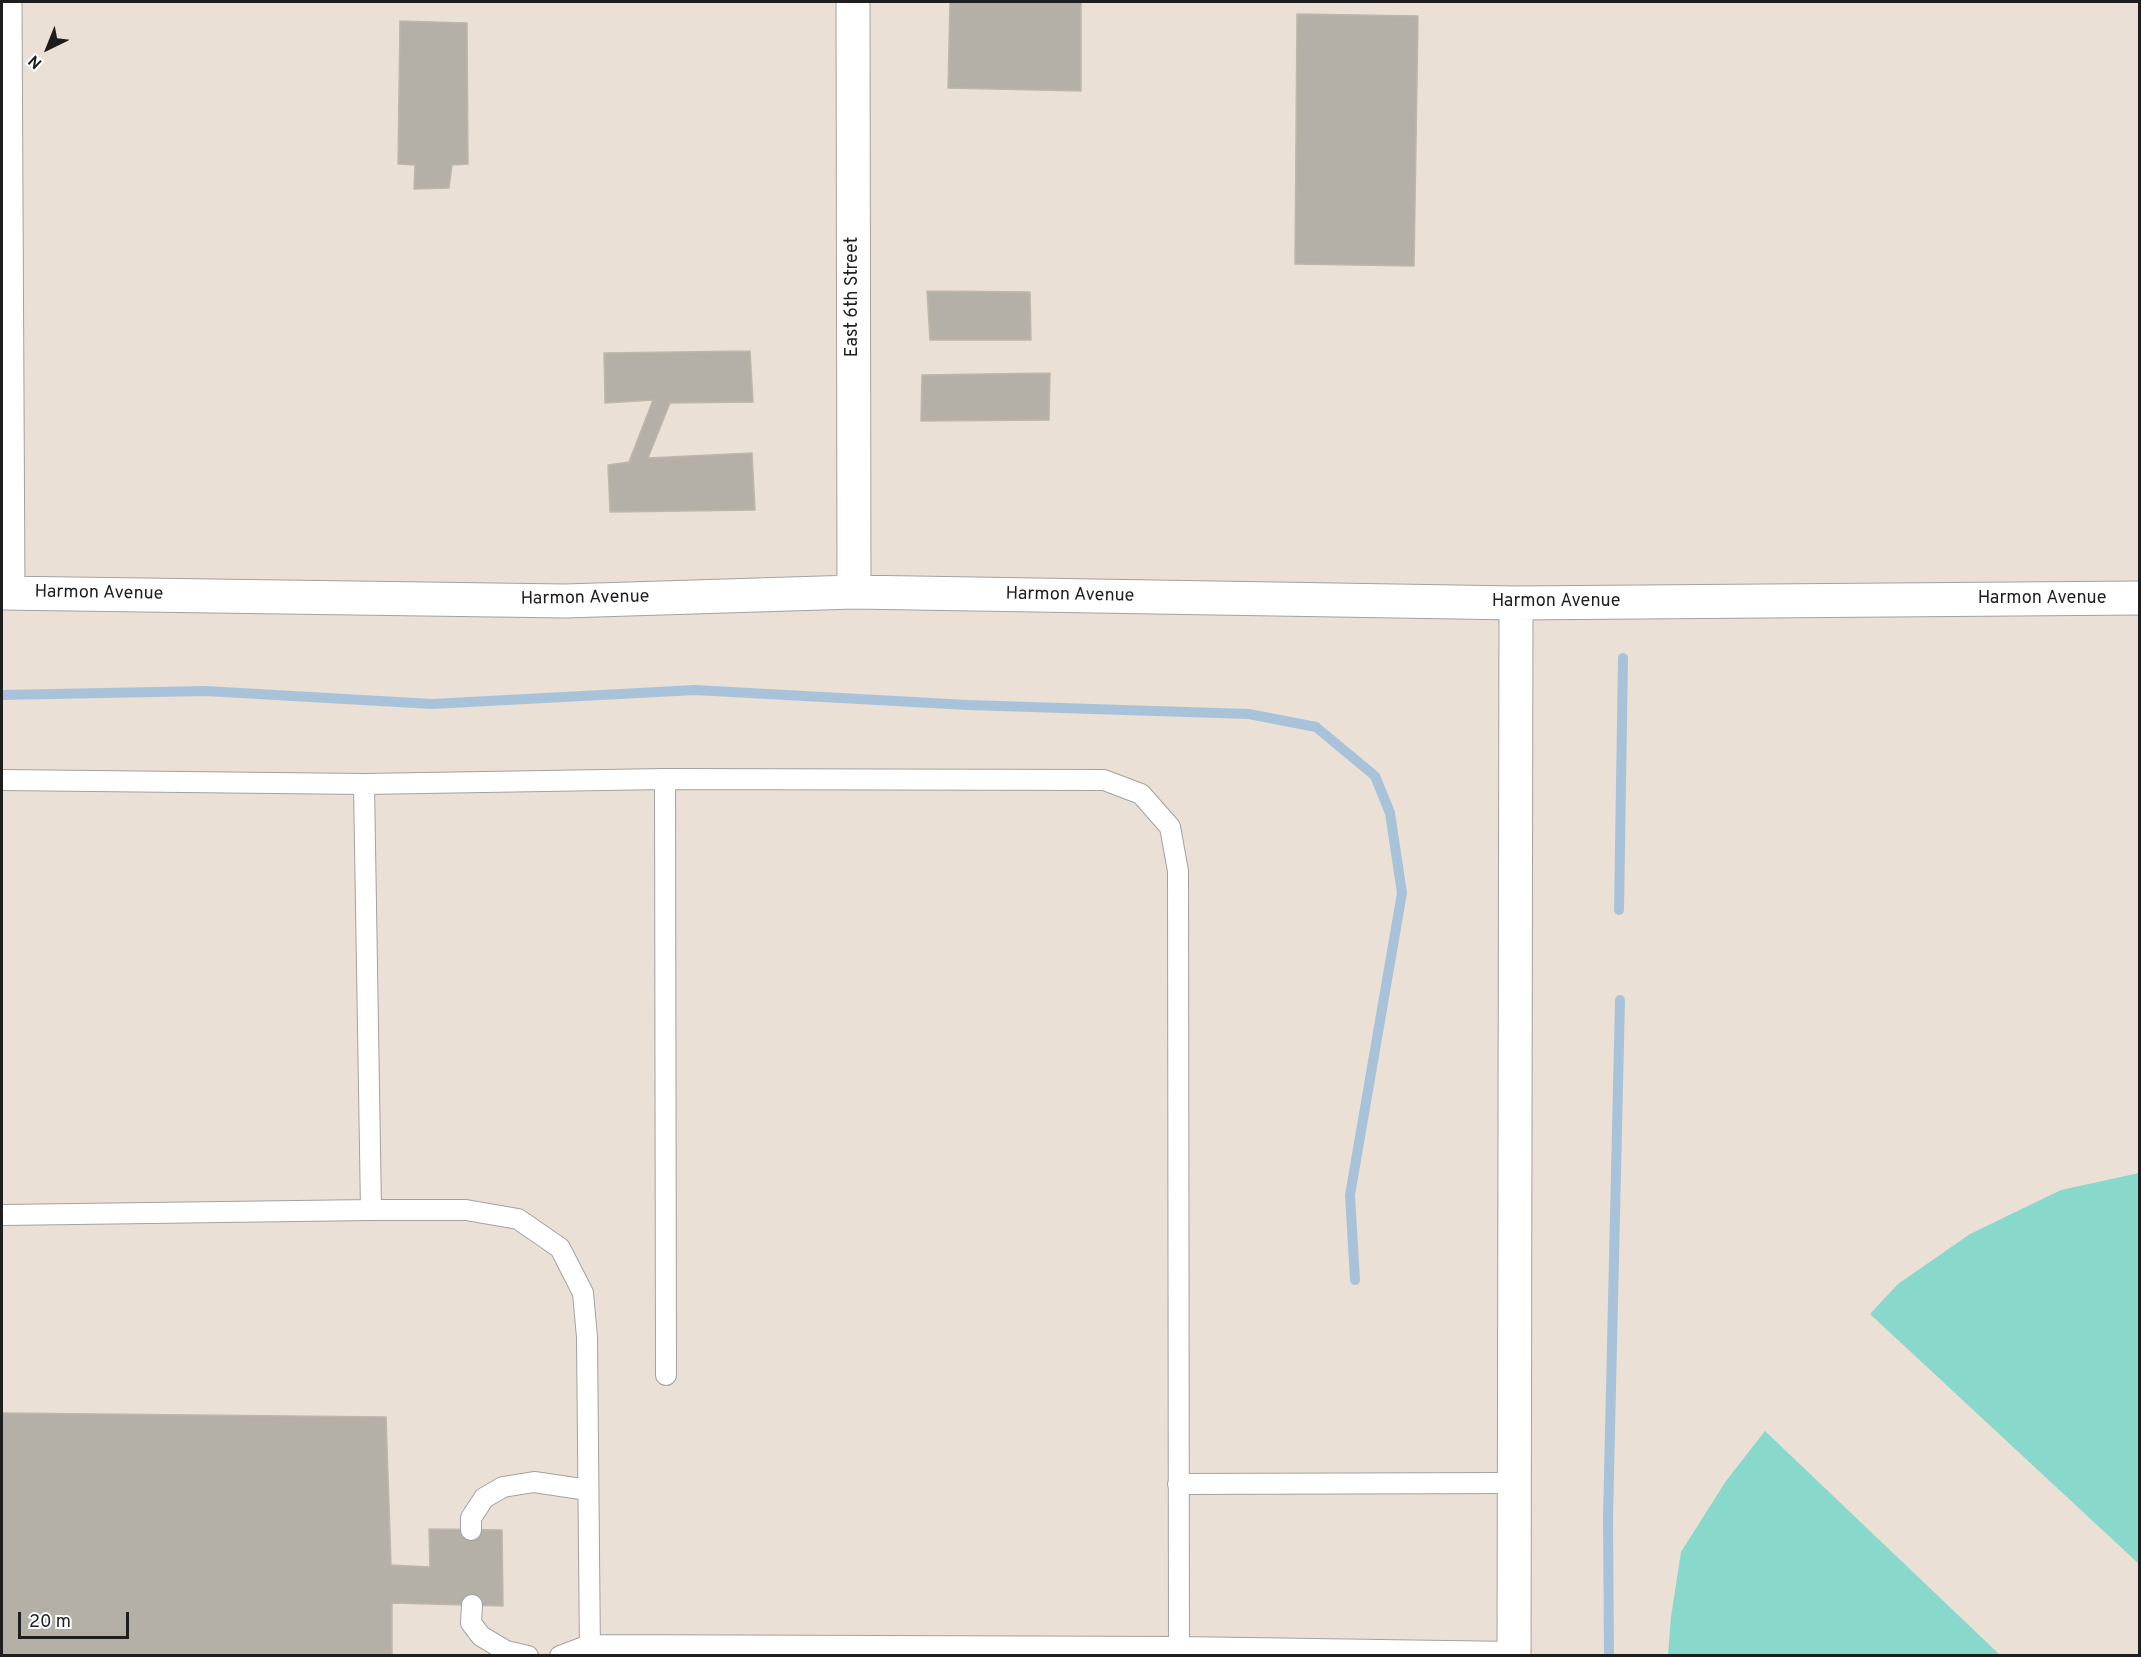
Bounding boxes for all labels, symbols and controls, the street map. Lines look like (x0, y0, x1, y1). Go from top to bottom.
north arrow (18, 18, 78, 78)
text: N (25, 50, 47, 72)
street label: East 6th Street (842, 237, 864, 357)
street label: Harmon Avenue (34, 582, 164, 606)
street label: Harmon Avenue (1005, 584, 1135, 608)
street label: Harmon Avenue (520, 587, 650, 611)
street label: Harmon Avenue (1978, 588, 2106, 610)
street label: Harmon Avenue (1492, 591, 1620, 613)
scale bar (21, 1600, 132, 1638)
text: 20 m (29, 1611, 71, 1634)

